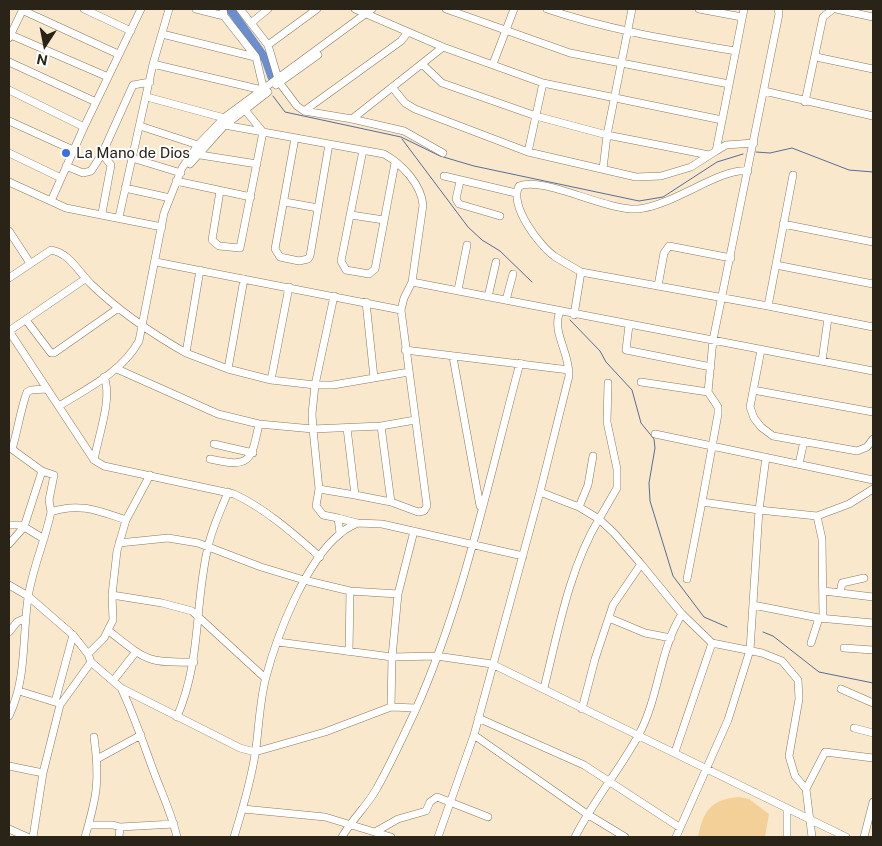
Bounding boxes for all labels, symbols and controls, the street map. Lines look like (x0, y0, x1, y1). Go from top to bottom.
north arrow (20, 20, 70, 70)
text: N (35, 51, 49, 69)
place label: La Mano de Dios (76, 144, 190, 162)
marker: La Mano de Dios (60, 147, 72, 159)

